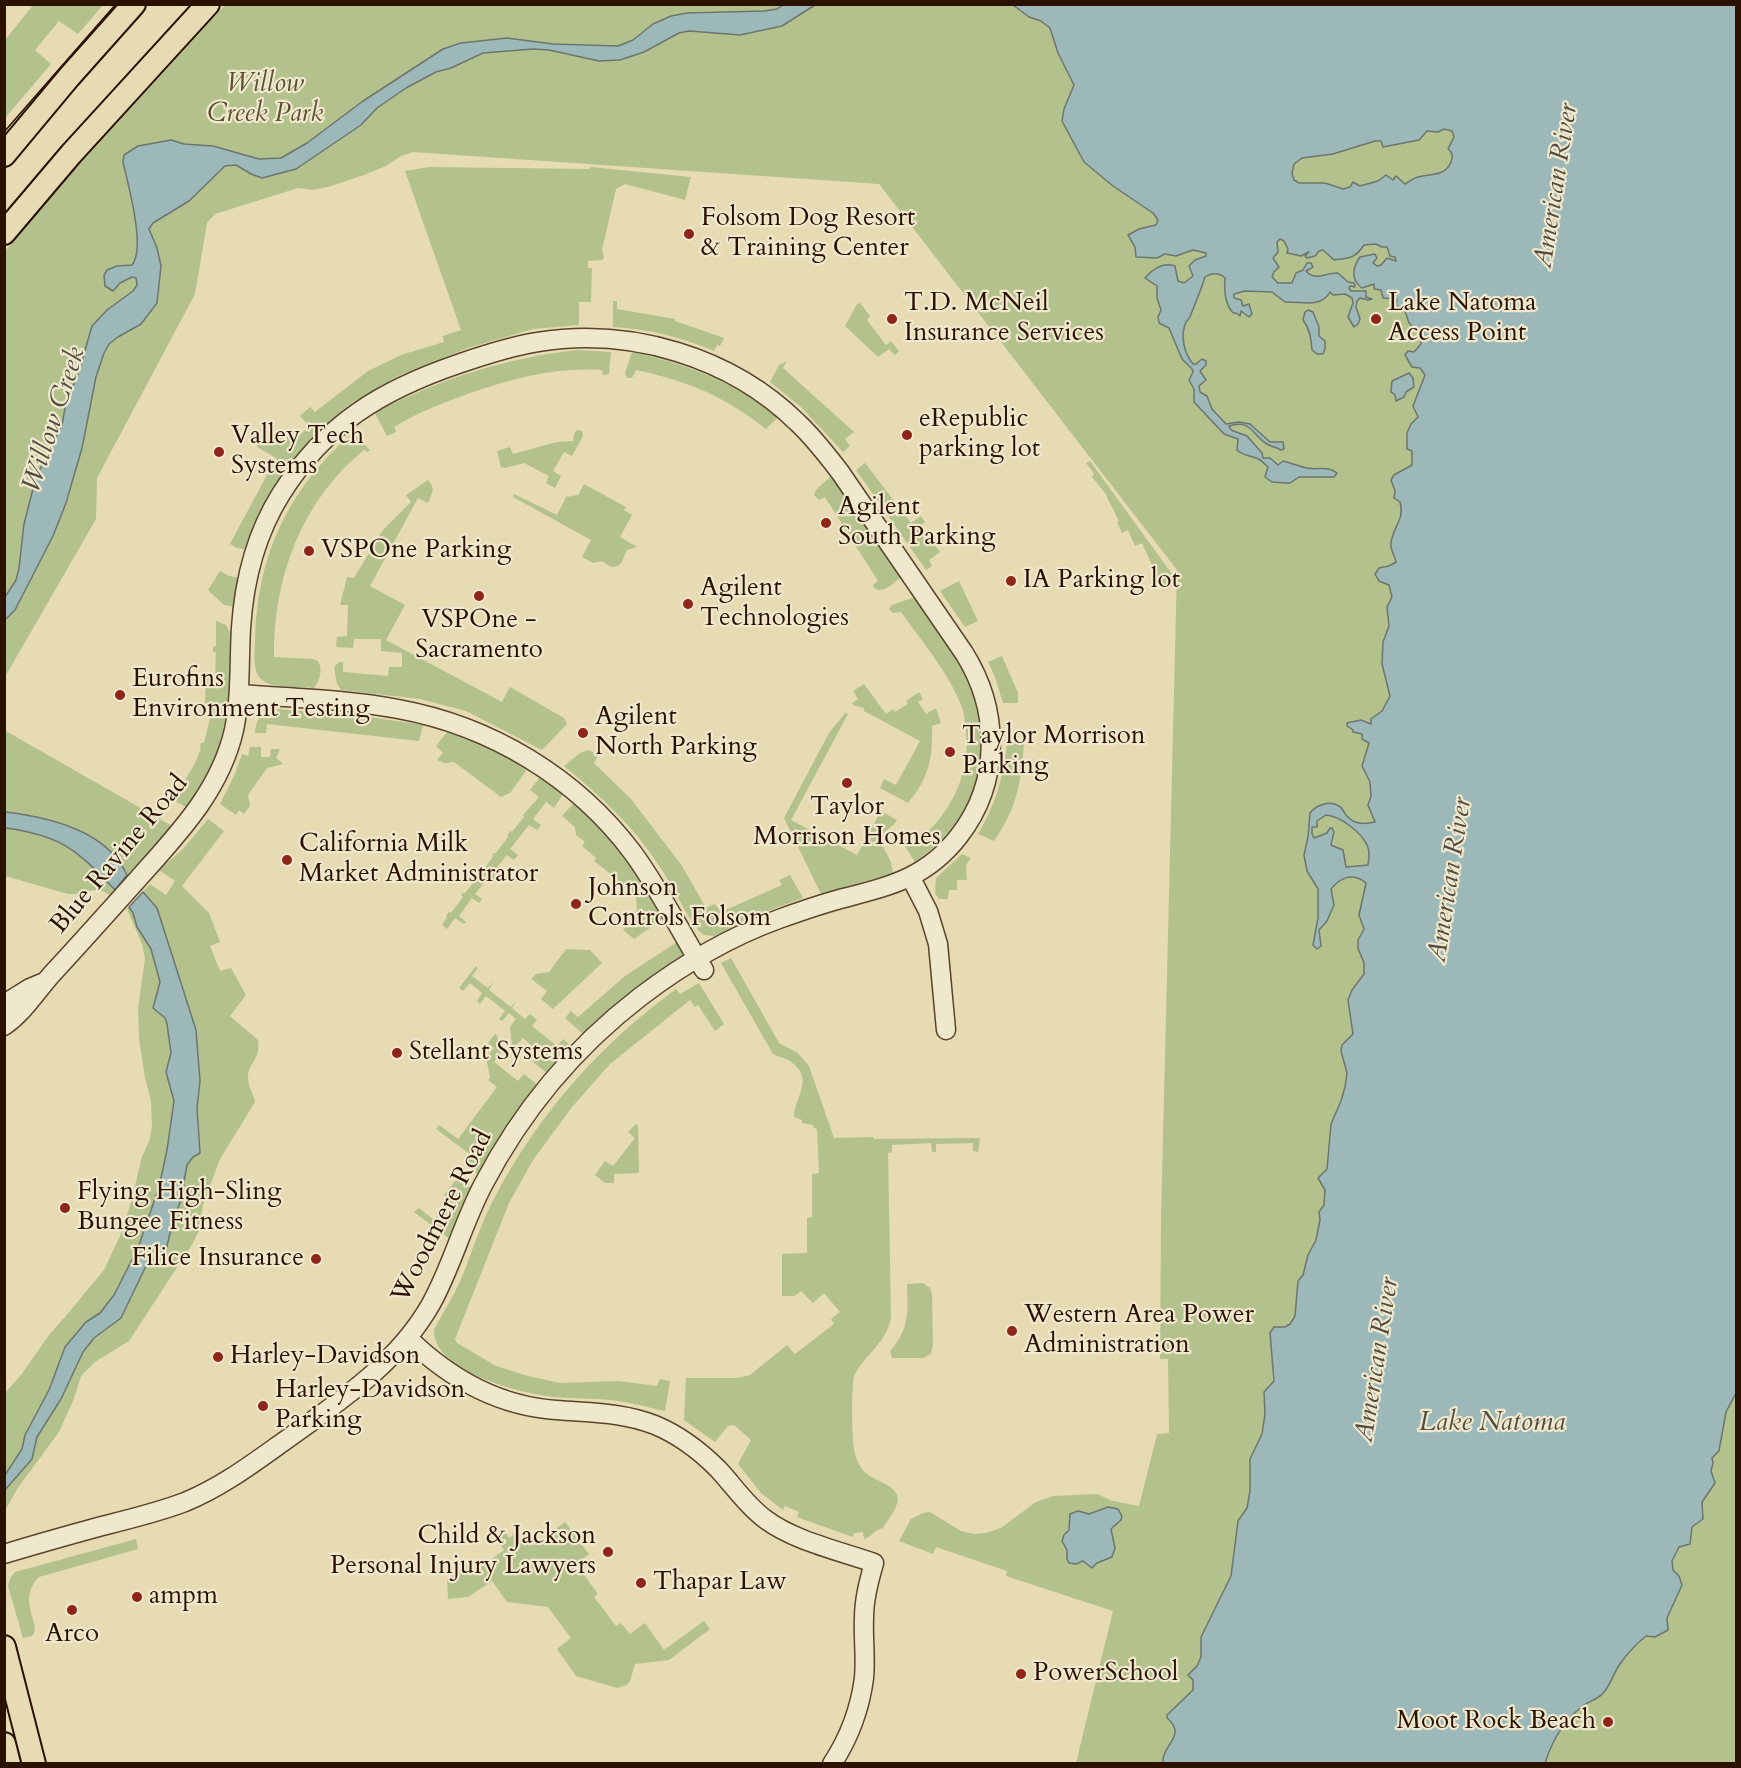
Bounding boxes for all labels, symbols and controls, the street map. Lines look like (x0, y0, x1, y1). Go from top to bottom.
park label: Willow Creek Park (207, 69, 323, 130)
water label: American River (1528, 101, 1586, 271)
place label: Folsom Dog Resort & Training Center (701, 203, 915, 264)
marker: Folsom Dog Resort & Training Center (682, 227, 696, 241)
place label: T.D. McNeil Insurance Services (904, 288, 1104, 350)
place label: Lake Natoma Access Point (1388, 288, 1537, 350)
marker: T.D. McNeil Insurance Services (885, 312, 899, 326)
marker: Lake Natoma Access Point (1369, 312, 1383, 326)
water label: Willow Creek (16, 343, 94, 497)
place label: eRepublic parking lot (919, 404, 1040, 466)
place label: Valley Tech Systems (231, 421, 364, 482)
marker: eRepublic parking lot (900, 428, 914, 442)
marker: Valley Tech Systems (212, 445, 226, 459)
place label: Agilent South Parking (838, 492, 995, 554)
marker: Agilent South Parking (819, 516, 833, 530)
place label: VSPOne Parking (321, 535, 511, 567)
marker: VSPOne Parking (302, 544, 316, 558)
place label: IA Parking lot (1023, 565, 1180, 597)
place label: Agilent Technologies (700, 573, 849, 634)
marker: IA Parking lot (1004, 574, 1018, 588)
marker: VSPOne - Sacramento (472, 589, 486, 603)
marker: Agilent Technologies (681, 597, 695, 611)
place label: VSPOne - Sacramento (415, 605, 543, 666)
place label: Eurofins Environment Testing (132, 664, 370, 726)
marker: Eurofins Environment Testing (113, 688, 127, 702)
place label: Agilent North Parking (595, 702, 757, 764)
place label: Taylor Morrison Parking (962, 721, 1146, 782)
marker: Agilent North Parking (576, 726, 590, 740)
marker: Taylor Morrison Parking (943, 745, 957, 759)
street label: Blue Ravine Road (44, 769, 196, 941)
marker: Taylor Morrison Homes (840, 776, 854, 790)
place label: Taylor Morrison Homes (753, 792, 941, 854)
water label: American River (1422, 795, 1480, 965)
place label: California Milk Market Administrator (299, 829, 538, 891)
marker: California Milk Market Administrator (280, 853, 294, 867)
place label: Johnson Controls Folsom (588, 873, 771, 934)
marker: Johnson Controls Folsom (569, 897, 583, 911)
place label: Stellant Systems (409, 1037, 583, 1069)
marker: Stellant Systems (390, 1046, 404, 1060)
street label: Woodmere Road (386, 1125, 500, 1309)
place label: Flying High-Sling Bungee Fitness (77, 1177, 282, 1238)
marker: Flying High-Sling Bungee Fitness (58, 1201, 72, 1215)
place label: Filice Insurance (132, 1243, 304, 1275)
marker: Filice Insurance (309, 1252, 323, 1266)
water label: American River (1349, 1275, 1407, 1445)
place label: Western Area Power Administration (1024, 1300, 1254, 1362)
marker: Western Area Power Administration (1005, 1324, 1019, 1338)
place label: Harley-Davidson (230, 1341, 420, 1373)
marker: Harley-Davidson (211, 1350, 225, 1364)
place label: Harley-Davidson Parking (275, 1375, 465, 1436)
marker: Harley-Davidson Parking (256, 1399, 270, 1413)
water label: Lake Natoma (1419, 1408, 1565, 1440)
place label: Child & Jackson Personal Injury Lawyers (330, 1521, 596, 1582)
marker: Child & Jackson Personal Injury Lawyers (601, 1545, 615, 1559)
place label: Thapar Law (653, 1567, 787, 1599)
marker: Thapar Law (634, 1576, 648, 1590)
place label: ampm (149, 1581, 218, 1613)
marker: ampm (130, 1590, 144, 1604)
marker: Arco (65, 1603, 79, 1617)
place label: Arco (45, 1619, 99, 1651)
place label: PowerSchool (1033, 1658, 1178, 1690)
marker: PowerSchool (1014, 1667, 1028, 1681)
place label: Moot Rock Beach (1397, 1706, 1596, 1738)
marker: Moot Rock Beach (1601, 1715, 1615, 1729)

